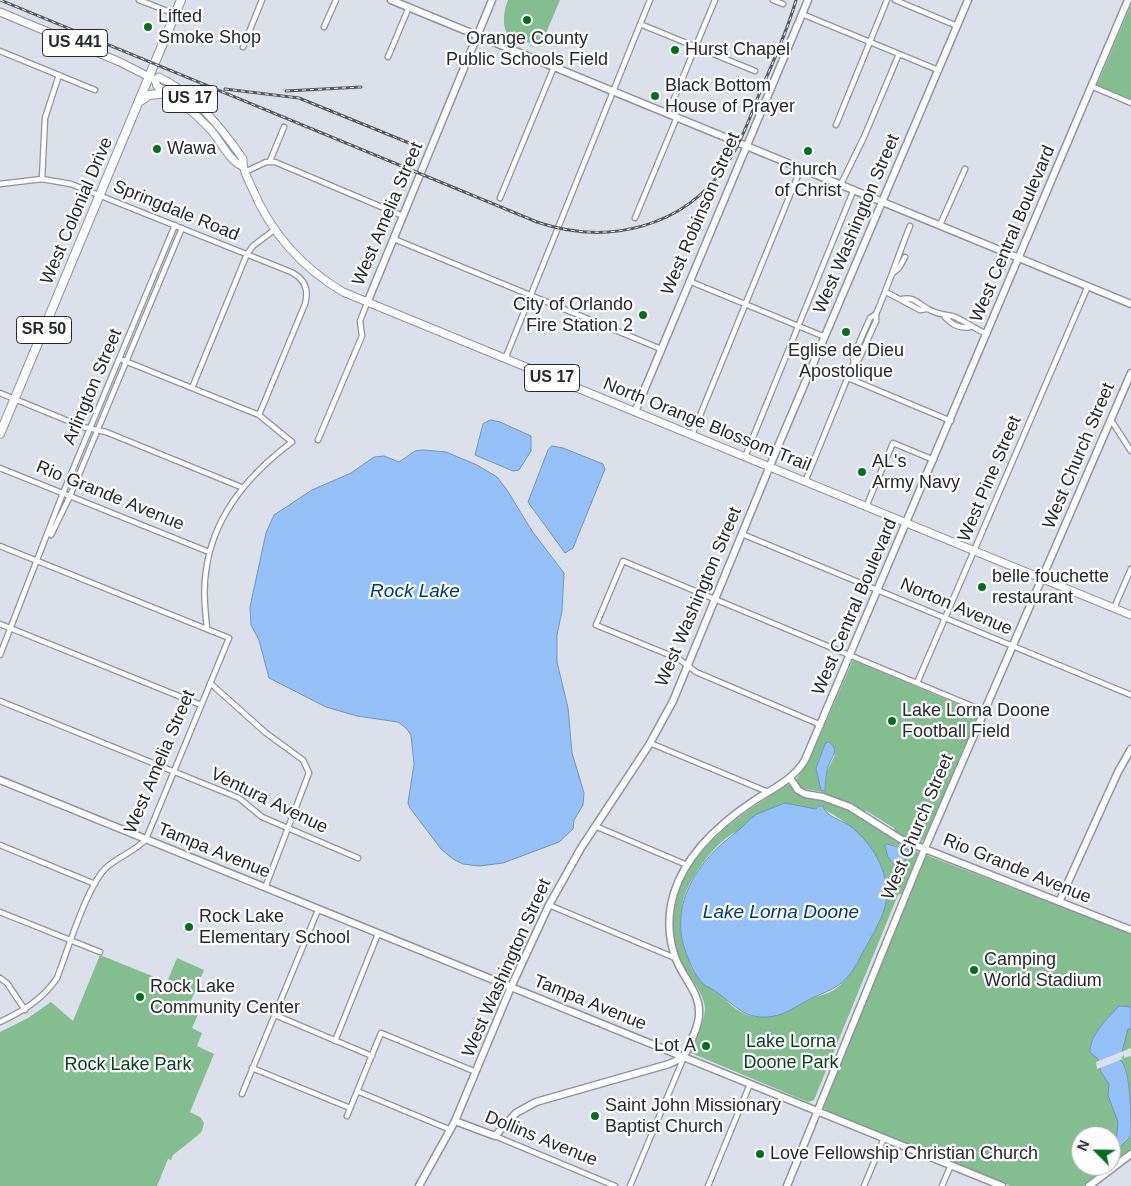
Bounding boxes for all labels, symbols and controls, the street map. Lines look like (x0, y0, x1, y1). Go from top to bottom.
place label: Lifted Smoke Shop (158, 6, 261, 48)
marker: Orange County Public Schools Field (521, 14, 533, 26)
marker: Lifted Smoke Shop (142, 21, 154, 33)
place label: Orange County Public Schools Field (446, 28, 608, 70)
road number: US 441 (42, 29, 108, 56)
place label: Hurst Chapel (685, 39, 790, 61)
marker: Hurst Chapel (669, 44, 681, 56)
place label: Black Bottom House of Prayer (665, 75, 795, 118)
road number: US 17 (162, 86, 218, 112)
marker: Black Bottom House of Prayer (649, 90, 661, 102)
street label: West Robinson Street (657, 129, 745, 299)
street label: West Washington Street (809, 131, 905, 317)
street label: West Colonial Drive (36, 134, 118, 288)
place label: Wawa (167, 138, 216, 160)
street label: West Amelia Street (348, 139, 428, 289)
street label: West Central Boulevard (966, 142, 1060, 326)
marker: Wawa (151, 143, 163, 155)
marker: Church of Christ (802, 145, 814, 157)
place label: Church of Christ (774, 159, 842, 202)
street label: Springdale Road (110, 176, 242, 246)
place label: City of Orlando Fire Station 2 (513, 294, 633, 336)
marker: City of Orlando Fire Station 2 (637, 309, 649, 321)
road number: SR 50 (17, 316, 72, 344)
street label: Arlington Street (59, 326, 127, 448)
marker: Eglise de Dieu Apostolique (840, 326, 852, 338)
place label: Eglise de Dieu Apostolique (788, 340, 904, 382)
road number: US 17 (524, 364, 580, 392)
street label: North Orange Blossom Trail (600, 373, 814, 477)
street label: West Church Street (1038, 380, 1120, 532)
street label: West Pine Street (954, 413, 1026, 545)
place label: AL's Army Navy (872, 451, 960, 494)
street label: Rio Grande Avenue (33, 456, 187, 536)
marker: AL's Army Navy (856, 466, 868, 478)
street label: West Washington Street (651, 504, 747, 690)
street label: West Central Boulevard (808, 515, 902, 699)
place label: belle fouchette restaurant (992, 566, 1109, 608)
street label: Norton Avenue (897, 574, 1015, 640)
water label: Rock Lake (370, 581, 460, 603)
marker: belle fouchette restaurant (976, 581, 988, 593)
street label: West Amelia Street (120, 687, 200, 837)
place label: Lake Lorna Doone Football Field (902, 700, 1050, 742)
marker: Lake Lorna Doone Football Field (886, 715, 898, 727)
street label: West Church Street (877, 751, 959, 903)
street label: Ventura Avenue (207, 763, 331, 839)
street label: Tampa Avenue (154, 819, 274, 883)
street label: Rio Grande Avenue (940, 829, 1094, 909)
street label: West Washington Street (458, 875, 556, 1061)
water label: Lake Lorna Doone (703, 902, 859, 924)
place label: Rock Lake Elementary School (199, 906, 350, 949)
marker: Rock Lake Elementary School (183, 921, 195, 933)
place label: Camping World Stadium (984, 949, 1102, 992)
marker: Camping World Stadium (968, 964, 980, 976)
street label: Tampa Avenue (530, 971, 650, 1035)
place label: Rock Lake Community Center (150, 976, 300, 1019)
marker: Rock Lake Community Center (134, 991, 146, 1003)
park label: Lake Lorna Doone Park (743, 1031, 839, 1074)
place label: Lot A (654, 1035, 696, 1057)
marker: Lot A (700, 1040, 712, 1052)
park label: Rock Lake Park (64, 1054, 192, 1076)
place label: Saint John Missionary Baptist Church (605, 1095, 781, 1138)
street label: Dollins Avenue (481, 1107, 601, 1171)
marker: Saint John Missionary Baptist Church (589, 1110, 601, 1122)
north arrow (1071, 1126, 1121, 1176)
text: N (1074, 1138, 1092, 1153)
place label: Love Fellowship Christian Church (770, 1143, 1038, 1165)
marker: Love Fellowship Christian Church (754, 1148, 766, 1160)

